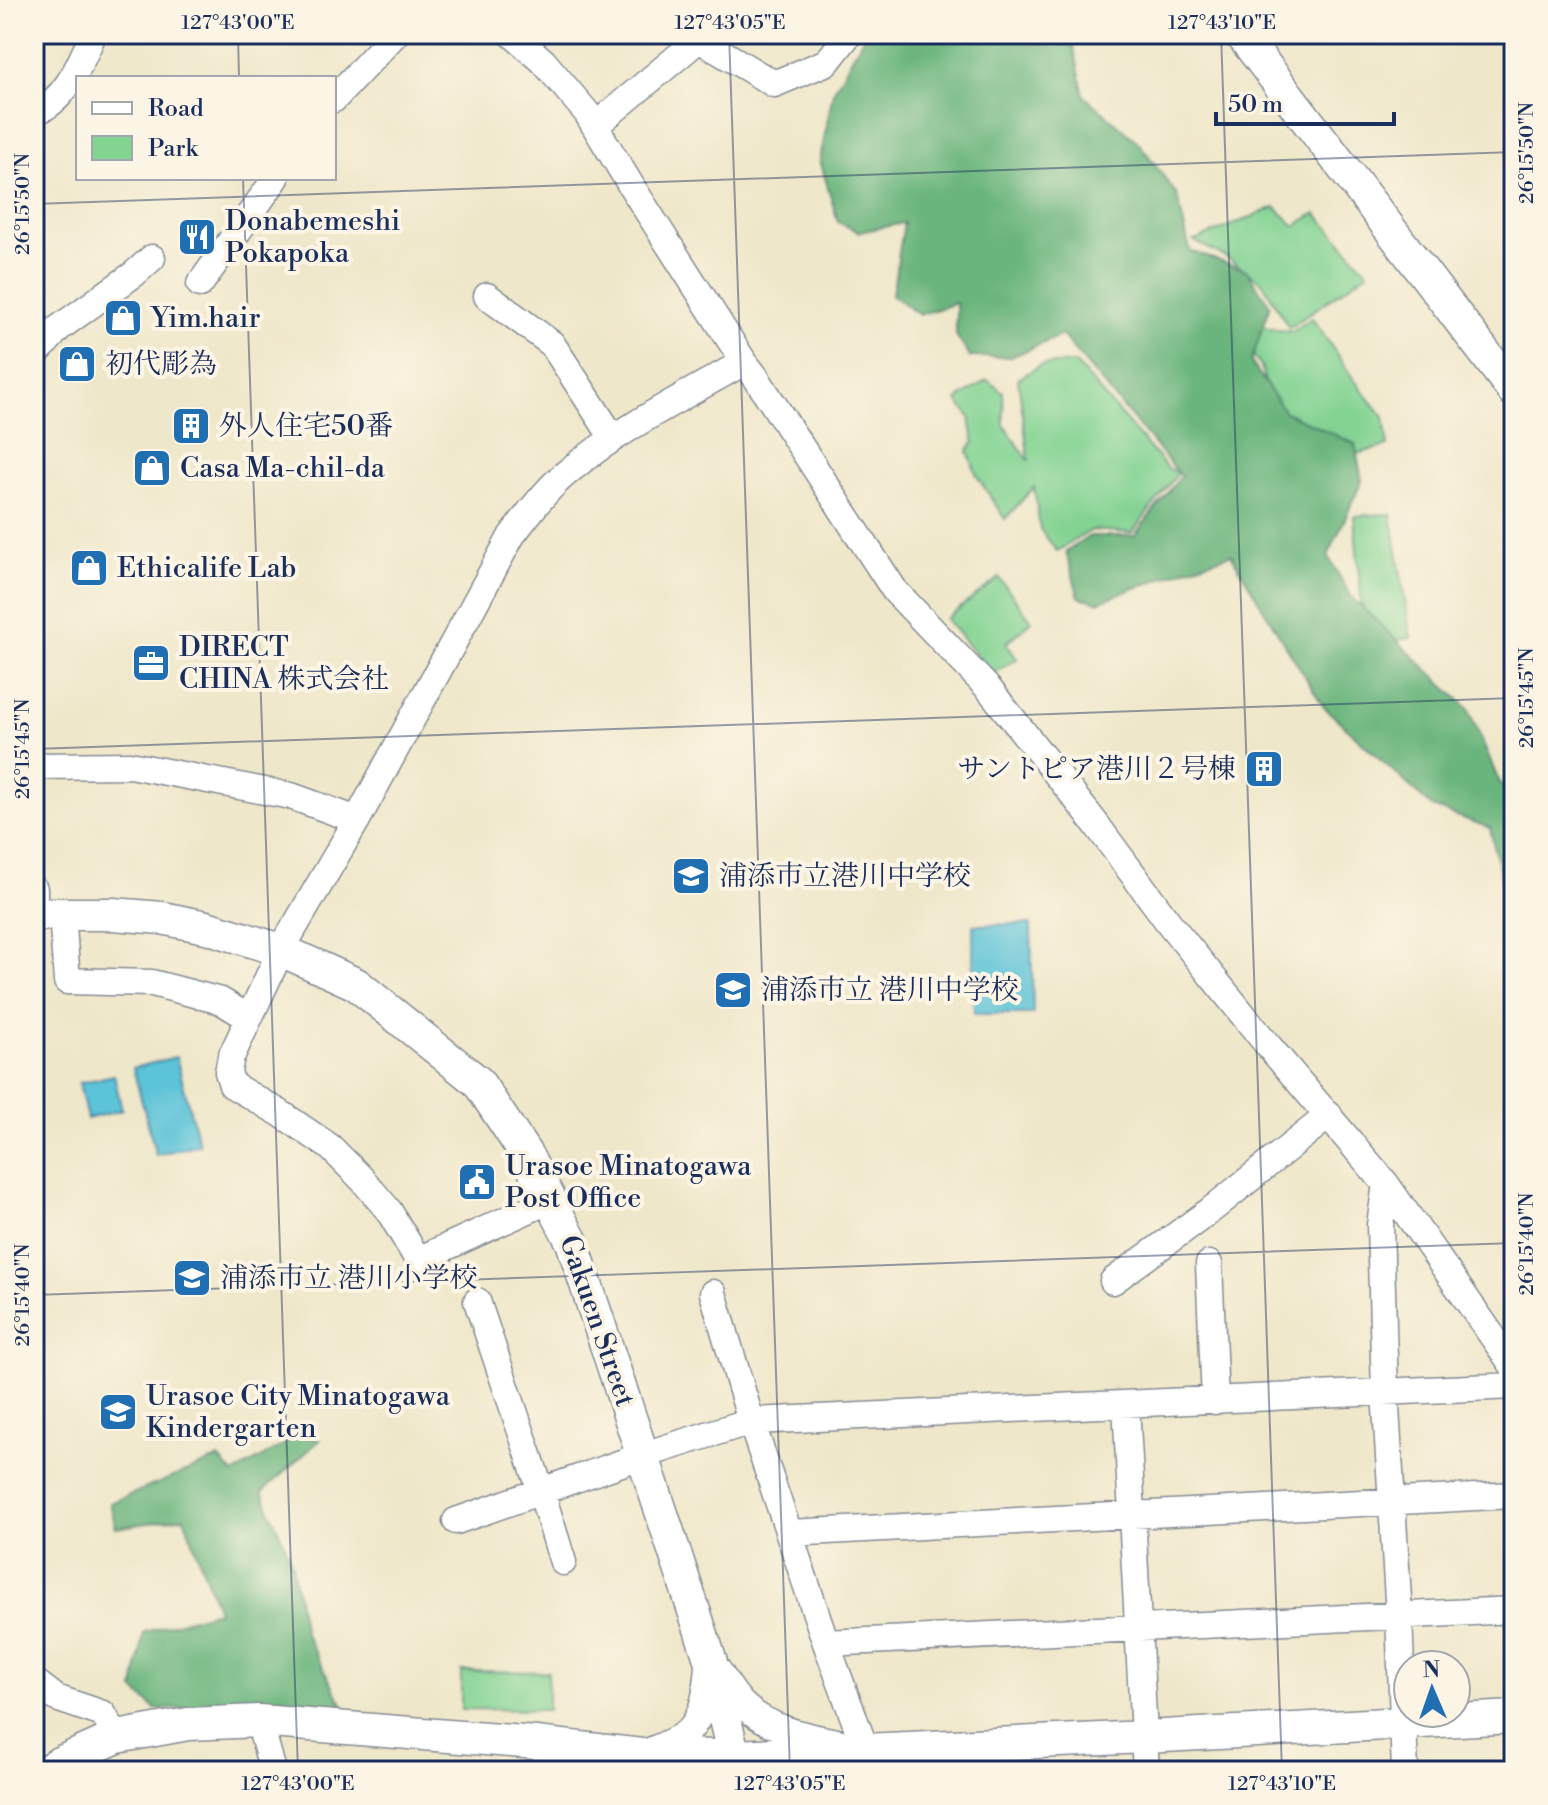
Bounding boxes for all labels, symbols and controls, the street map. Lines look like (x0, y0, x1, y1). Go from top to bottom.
text: 127°43'00"E (181, 11, 295, 36)
text: 127°43'05"E (674, 11, 786, 36)
text: 127°43'10"E (1168, 11, 1276, 36)
legend (76, 76, 336, 180)
scale bar (1216, 76, 1394, 126)
text: 50 m (1228, 90, 1283, 120)
text: Road (148, 94, 204, 124)
text: 26°15'50"N (1515, 102, 1540, 204)
text: Park (148, 134, 199, 164)
text: 26°15'50"N (11, 153, 36, 255)
place label: Donabemeshi Pokapoka (225, 204, 400, 271)
restaurant icon: Donabemeshi Pokapoka (176, 216, 218, 258)
shop icon: Yim.hair (102, 297, 144, 339)
place label: Yim.hair (149, 301, 261, 336)
shop icon: 初代彫為 (56, 343, 98, 385)
place label: 初代彫為 (105, 347, 217, 382)
building icon: 外人住宅50番 (170, 405, 212, 447)
place label: 外人住宅50番 (219, 409, 393, 444)
shop icon: Casa Ma-chil-da (131, 447, 173, 489)
place label: Casa Ma-chil-da (180, 451, 386, 486)
shop icon: Ethicalife Lab (68, 547, 110, 589)
place label: Ethicalife Lab (117, 551, 297, 586)
place label: DIRECT CHINA 株式会社 (179, 630, 389, 697)
office icon: DIRECT CHINA 株式会社 (130, 642, 172, 684)
text: 26°15'45"N (1515, 648, 1540, 748)
text: 26°15'45"N (11, 699, 36, 799)
building icon: サントピア港川２号棟 (1243, 748, 1285, 790)
place label: サントピア港川２号棟 (957, 752, 1236, 787)
school or university icon: 浦添市立港川中学校 (670, 855, 712, 897)
place label: 浦添市立港川中学校 (719, 859, 971, 894)
school or university icon: 浦添市立 港川中学校 (712, 969, 754, 1011)
place label: 浦添市立 港川中学校 (761, 973, 1019, 1008)
place label: Urasoe Minatogawa Post Office (505, 1149, 752, 1216)
public building icon: Urasoe Minatogawa Post Office (456, 1161, 498, 1203)
text: 26°15'40"N (1515, 1192, 1540, 1295)
street label: Gakuen Street (551, 1231, 643, 1411)
text: 26°15'40"N (11, 1243, 36, 1346)
school or university icon: 浦添市立 港川小学校 (171, 1257, 213, 1299)
place label: 浦添市立 港川小学校 (220, 1261, 478, 1296)
place label: Urasoe City Minatogawa Kindergarten (146, 1379, 451, 1446)
school or university icon: Urasoe City Minatogawa Kindergarten (97, 1391, 139, 1433)
north arrow (1392, 1649, 1472, 1729)
text: N (1422, 1657, 1441, 1684)
text: 127°43'00"E (241, 1772, 355, 1797)
text: 127°43'05"E (734, 1772, 846, 1797)
text: 127°43'10"E (1228, 1772, 1336, 1797)

